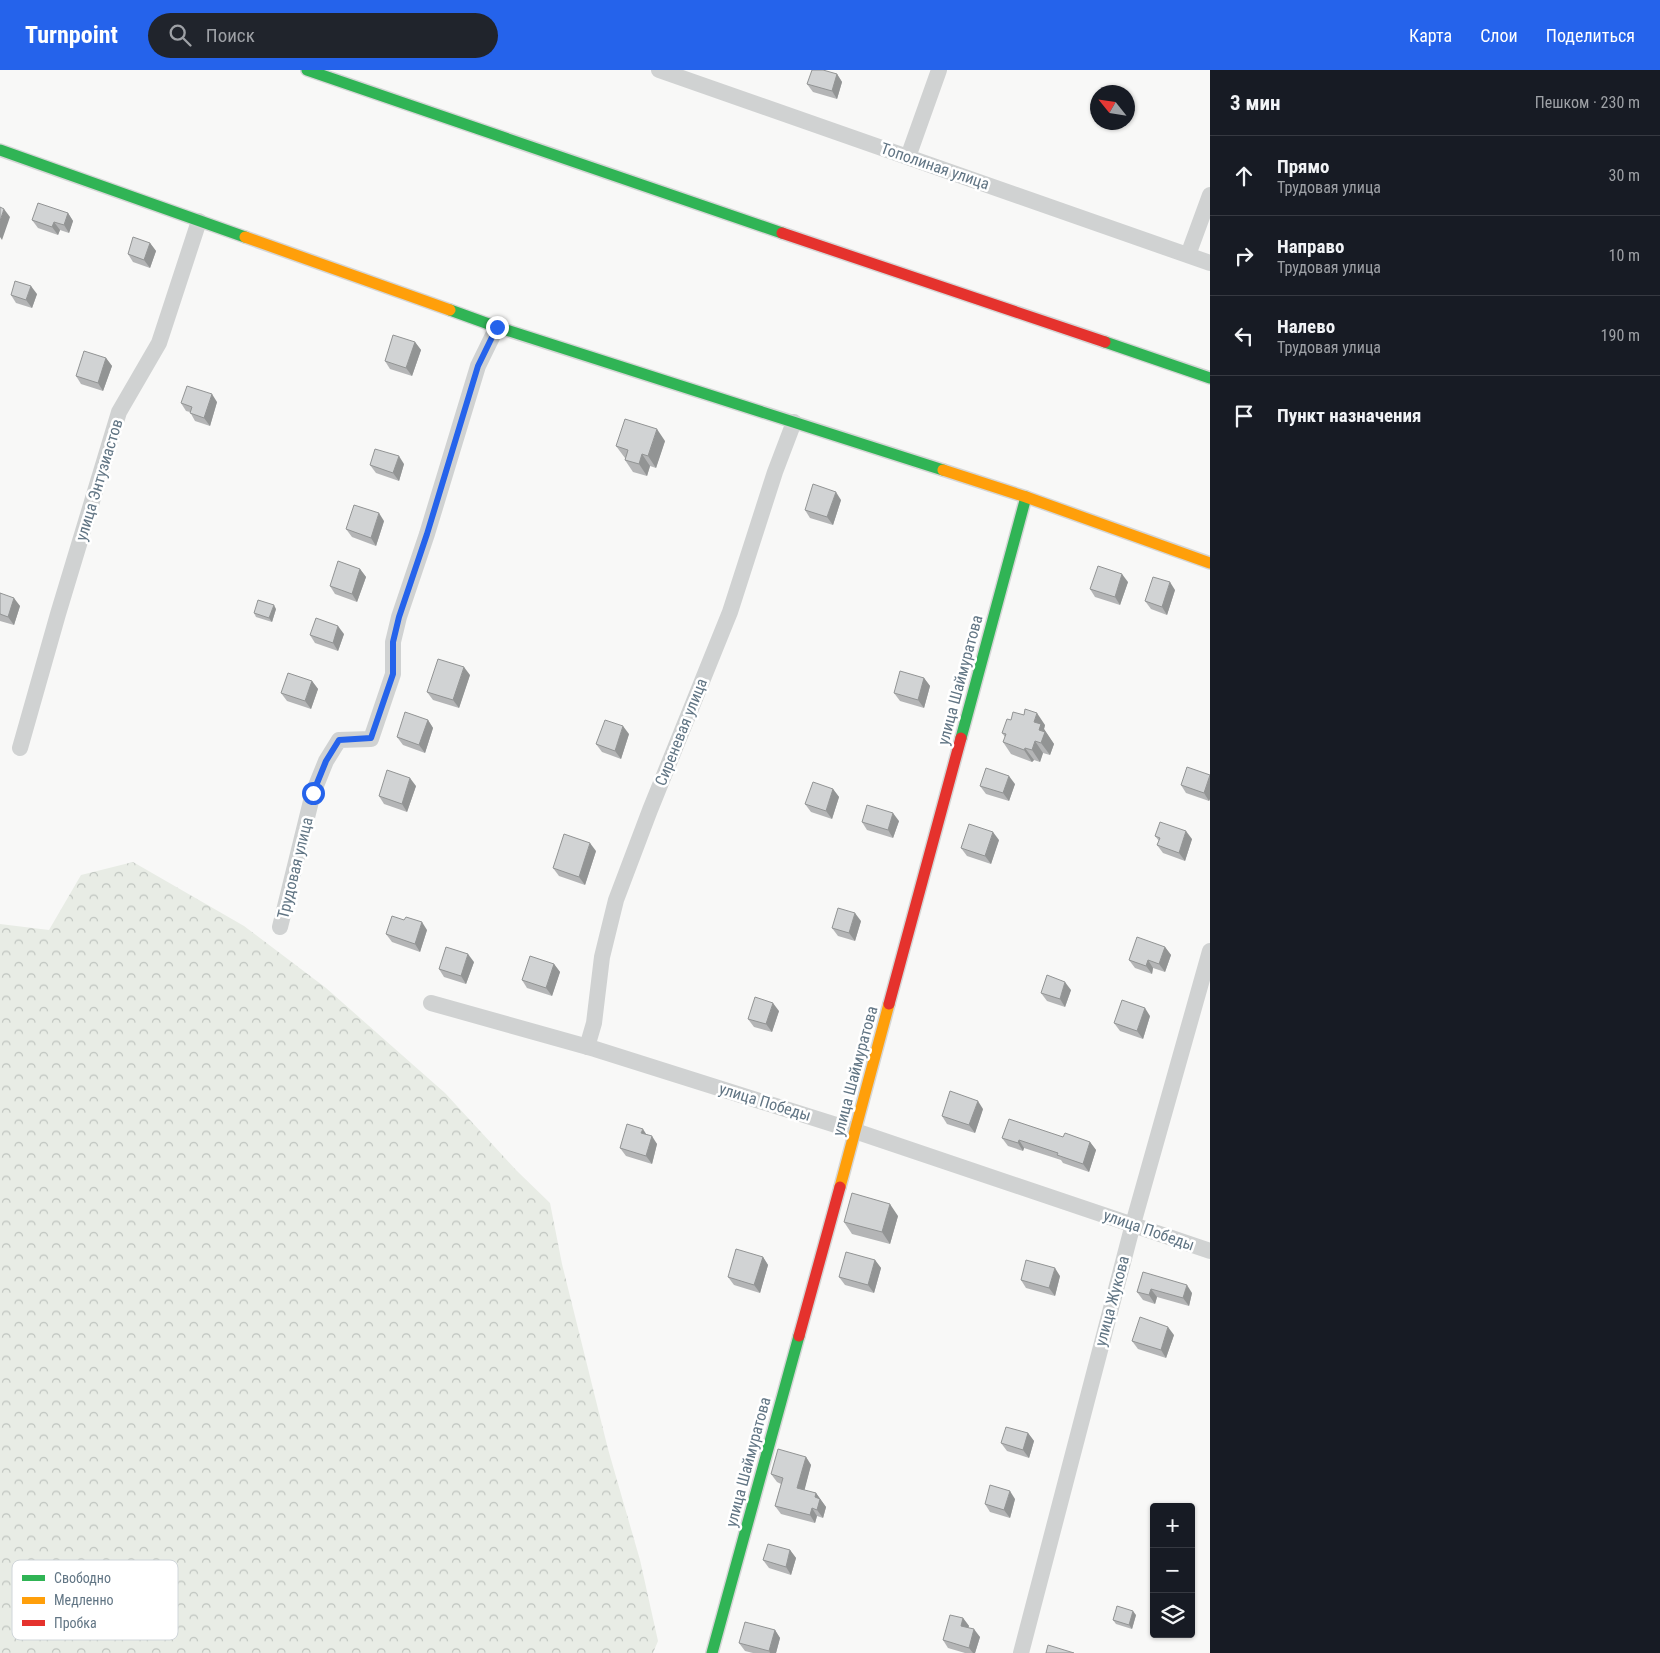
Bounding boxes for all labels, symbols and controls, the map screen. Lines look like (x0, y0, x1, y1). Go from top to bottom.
search box (148, 13, 498, 58)
text: Turnpoint (25, 21, 118, 49)
icon: search (166, 21, 194, 49)
text: Поиск (206, 24, 255, 47)
text: Карта (1409, 25, 1452, 46)
text: Слои (1480, 25, 1518, 46)
text: Поделиться (1546, 25, 1635, 46)
north arrow (1090, 85, 1135, 130)
text: 3 мин (1230, 91, 1280, 115)
text: Пешком · 230 m (1535, 93, 1640, 112)
street label: Тополиная улица (878, 138, 992, 194)
text: Прямо (1277, 155, 1330, 178)
icon: ahead (1230, 162, 1258, 190)
text: 30 m (1608, 166, 1640, 185)
text: Трудовая улица (1277, 178, 1381, 197)
text: Направо (1277, 235, 1344, 258)
icon: right (1230, 242, 1258, 270)
text: 10 m (1608, 246, 1640, 265)
text: Трудовая улица (1277, 258, 1381, 277)
text: Налево (1277, 315, 1335, 338)
route end (486, 316, 509, 339)
icon: left (1230, 322, 1258, 350)
text: 190 m (1601, 326, 1640, 345)
text: Трудовая улица (1277, 338, 1381, 357)
icon: arrive (1230, 402, 1258, 430)
text: Пункт назначения (1277, 404, 1421, 427)
street label: улица Энтузиастов (71, 417, 127, 543)
street label: улица Шаймуратова (933, 613, 987, 747)
street label: Сиреневая улица (651, 676, 711, 788)
route start (302, 782, 325, 805)
street label: Трудовая улица (273, 815, 317, 921)
street label: улица Шаймуратова (828, 1004, 882, 1138)
street label: улица Победы (717, 1079, 813, 1125)
street label: улица Победы (1101, 1206, 1197, 1254)
street label: улица Жукова (1091, 1254, 1133, 1348)
street label: улица Шаймуратова (721, 1395, 775, 1529)
map controls (1150, 1503, 1195, 1638)
button: + (1150, 1503, 1195, 1548)
button: − (1150, 1548, 1195, 1593)
legend (12, 1560, 178, 1640)
text: Свободно (54, 1570, 111, 1586)
text: Медленно (54, 1592, 114, 1608)
button: layers (1150, 1593, 1195, 1638)
text: Пробка (54, 1615, 97, 1631)

